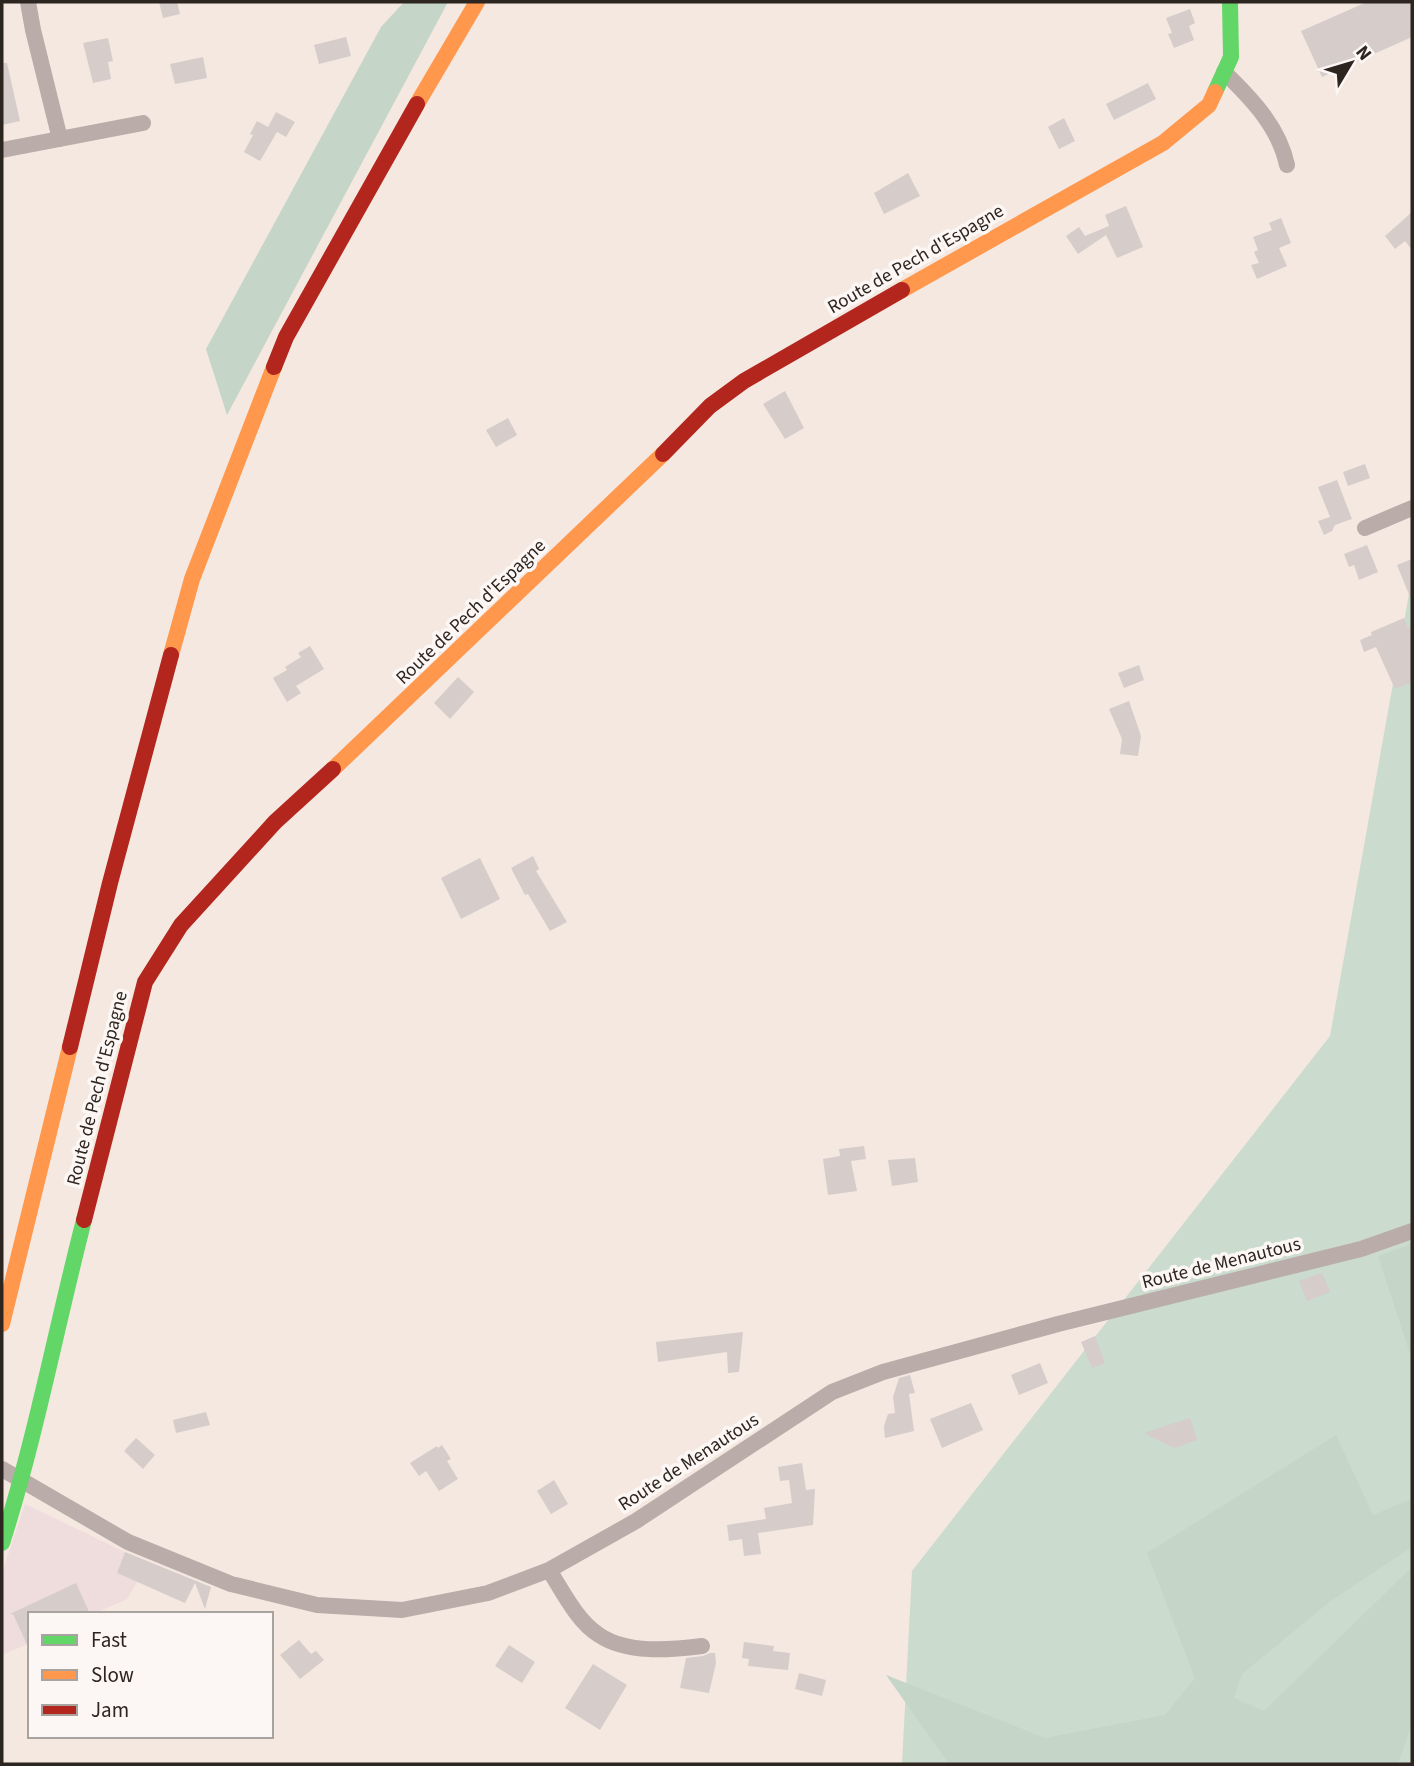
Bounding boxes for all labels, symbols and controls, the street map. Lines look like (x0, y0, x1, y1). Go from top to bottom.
north arrow (1316, 28, 1386, 98)
text: N (1349, 40, 1378, 67)
street label: Route de Pech d'Espagne (823, 198, 1009, 321)
street label: Route de Pech d'Espagne (390, 533, 552, 691)
street label: Route de Pech d'Espagne (60, 988, 135, 1188)
street label: Route de Menautous (1139, 1231, 1304, 1296)
street label: Route de Menautous (613, 1407, 764, 1518)
legend (28, 1612, 273, 1738)
text: Fast (91, 1625, 127, 1655)
text: Slow (91, 1660, 134, 1690)
text: Jam (91, 1695, 129, 1725)

